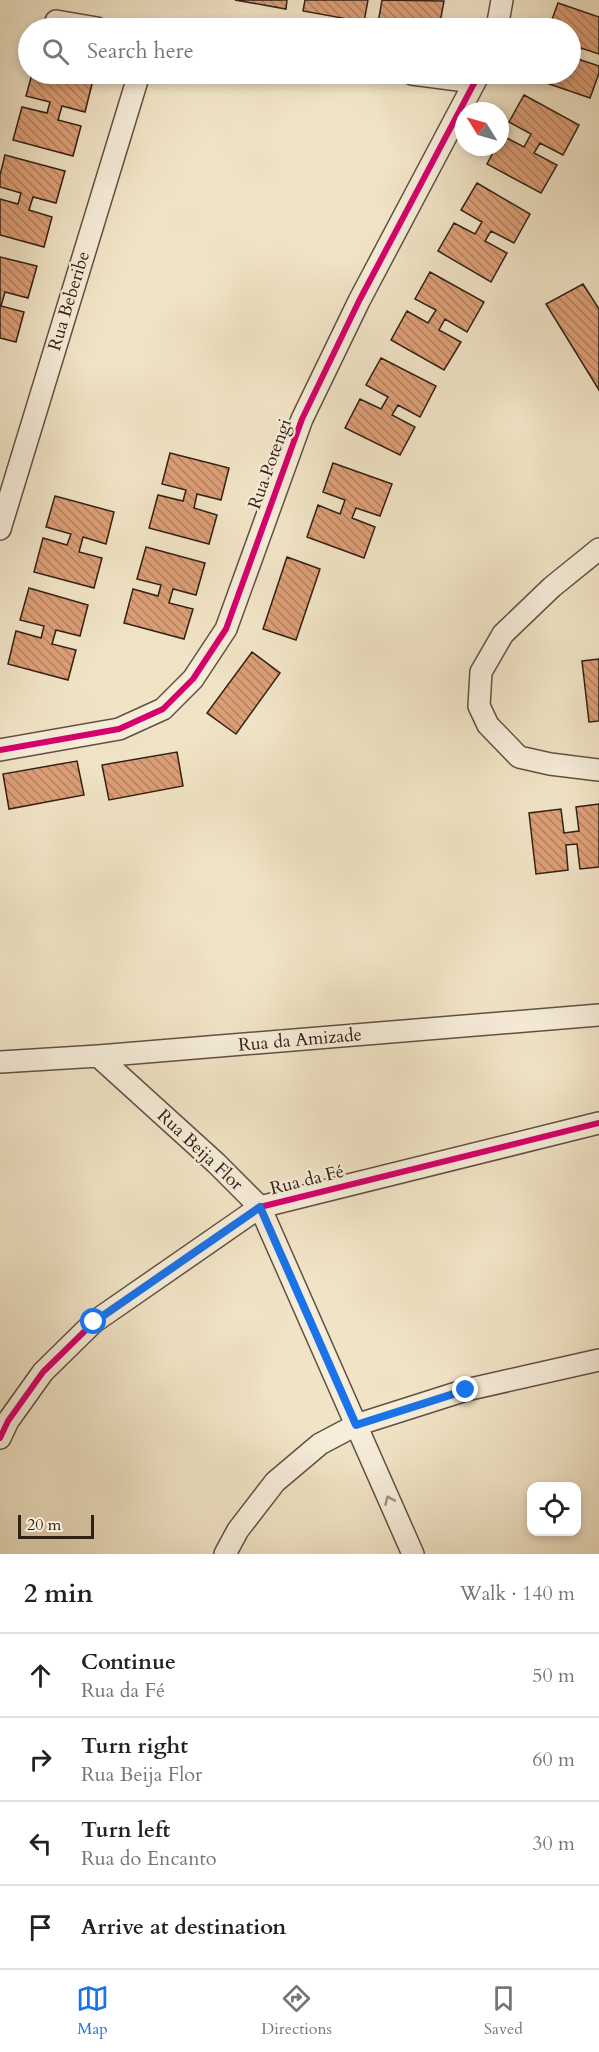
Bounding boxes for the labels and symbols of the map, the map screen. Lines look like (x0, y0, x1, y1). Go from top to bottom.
north arrow (455, 102, 509, 156)
street label: Rua Beberibe (42, 248, 96, 354)
street label: Rua Potengi (242, 415, 298, 513)
street label: Rua da Amizade (237, 1022, 363, 1058)
street label: Rua Beija Flor (152, 1104, 249, 1197)
street label: Rua da Fé (267, 1159, 347, 1201)
route start (80, 1308, 106, 1334)
route end (452, 1376, 478, 1402)
one-way arrow (385, 1496, 397, 1507)
scale bar (18, 1512, 94, 1540)

